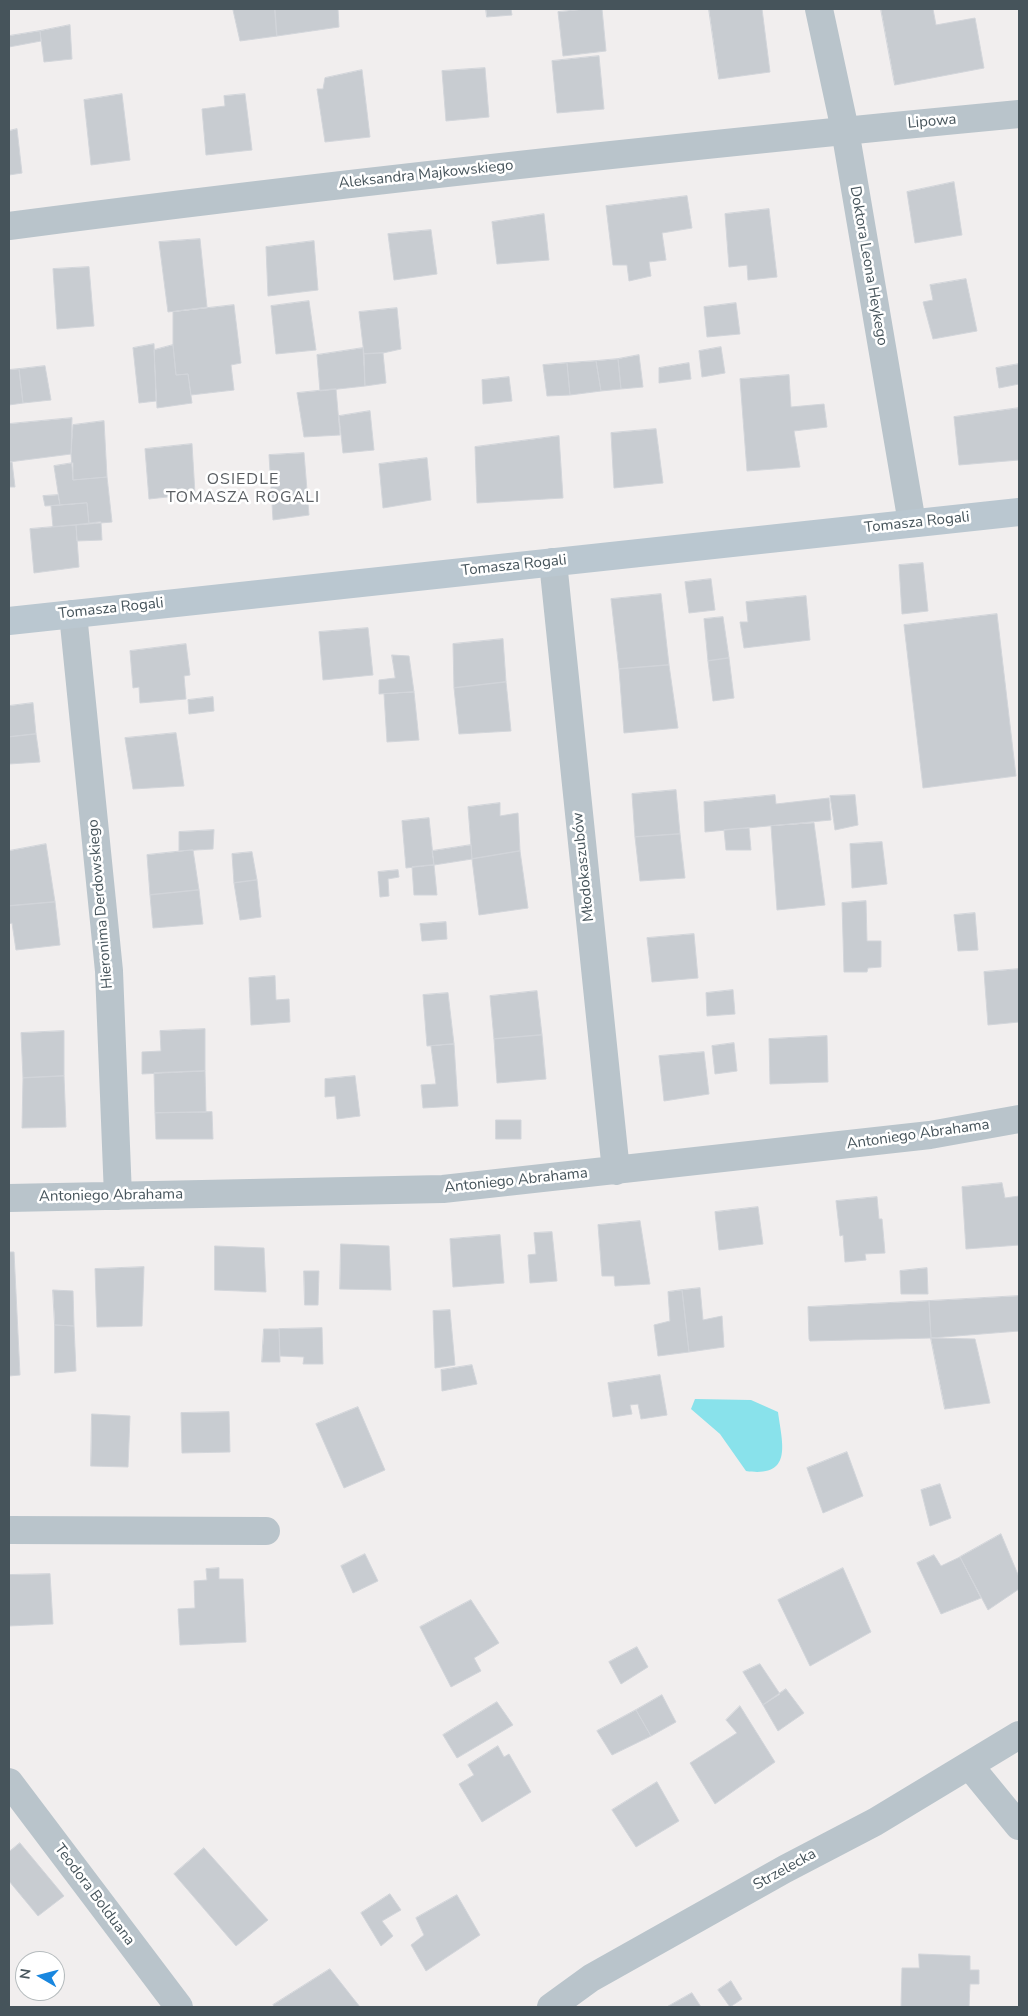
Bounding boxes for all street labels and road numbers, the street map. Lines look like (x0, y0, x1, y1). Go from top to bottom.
street label: Lipowa (907, 111, 957, 133)
street label: Aleksandra Majkowskiego (338, 157, 514, 193)
street label: Doktora Leona Heykego (845, 185, 891, 347)
street label: Tomasza Rogali (864, 509, 970, 537)
street label: Tomasza Rogali (461, 552, 567, 580)
street label: Tomasza Rogali (58, 595, 164, 623)
street label: Młodokaszubów (569, 811, 599, 923)
street label: Hieronima Derdowskiego (85, 818, 117, 990)
street label: Antoniego Abrahama (845, 1116, 991, 1154)
street label: Antoniego Abrahama (443, 1165, 589, 1197)
street label: Antoniego Abrahama (39, 1186, 183, 1206)
street label: Teodora Bolduana (50, 1841, 138, 1949)
street label: Strzelecka (750, 1845, 820, 1895)

